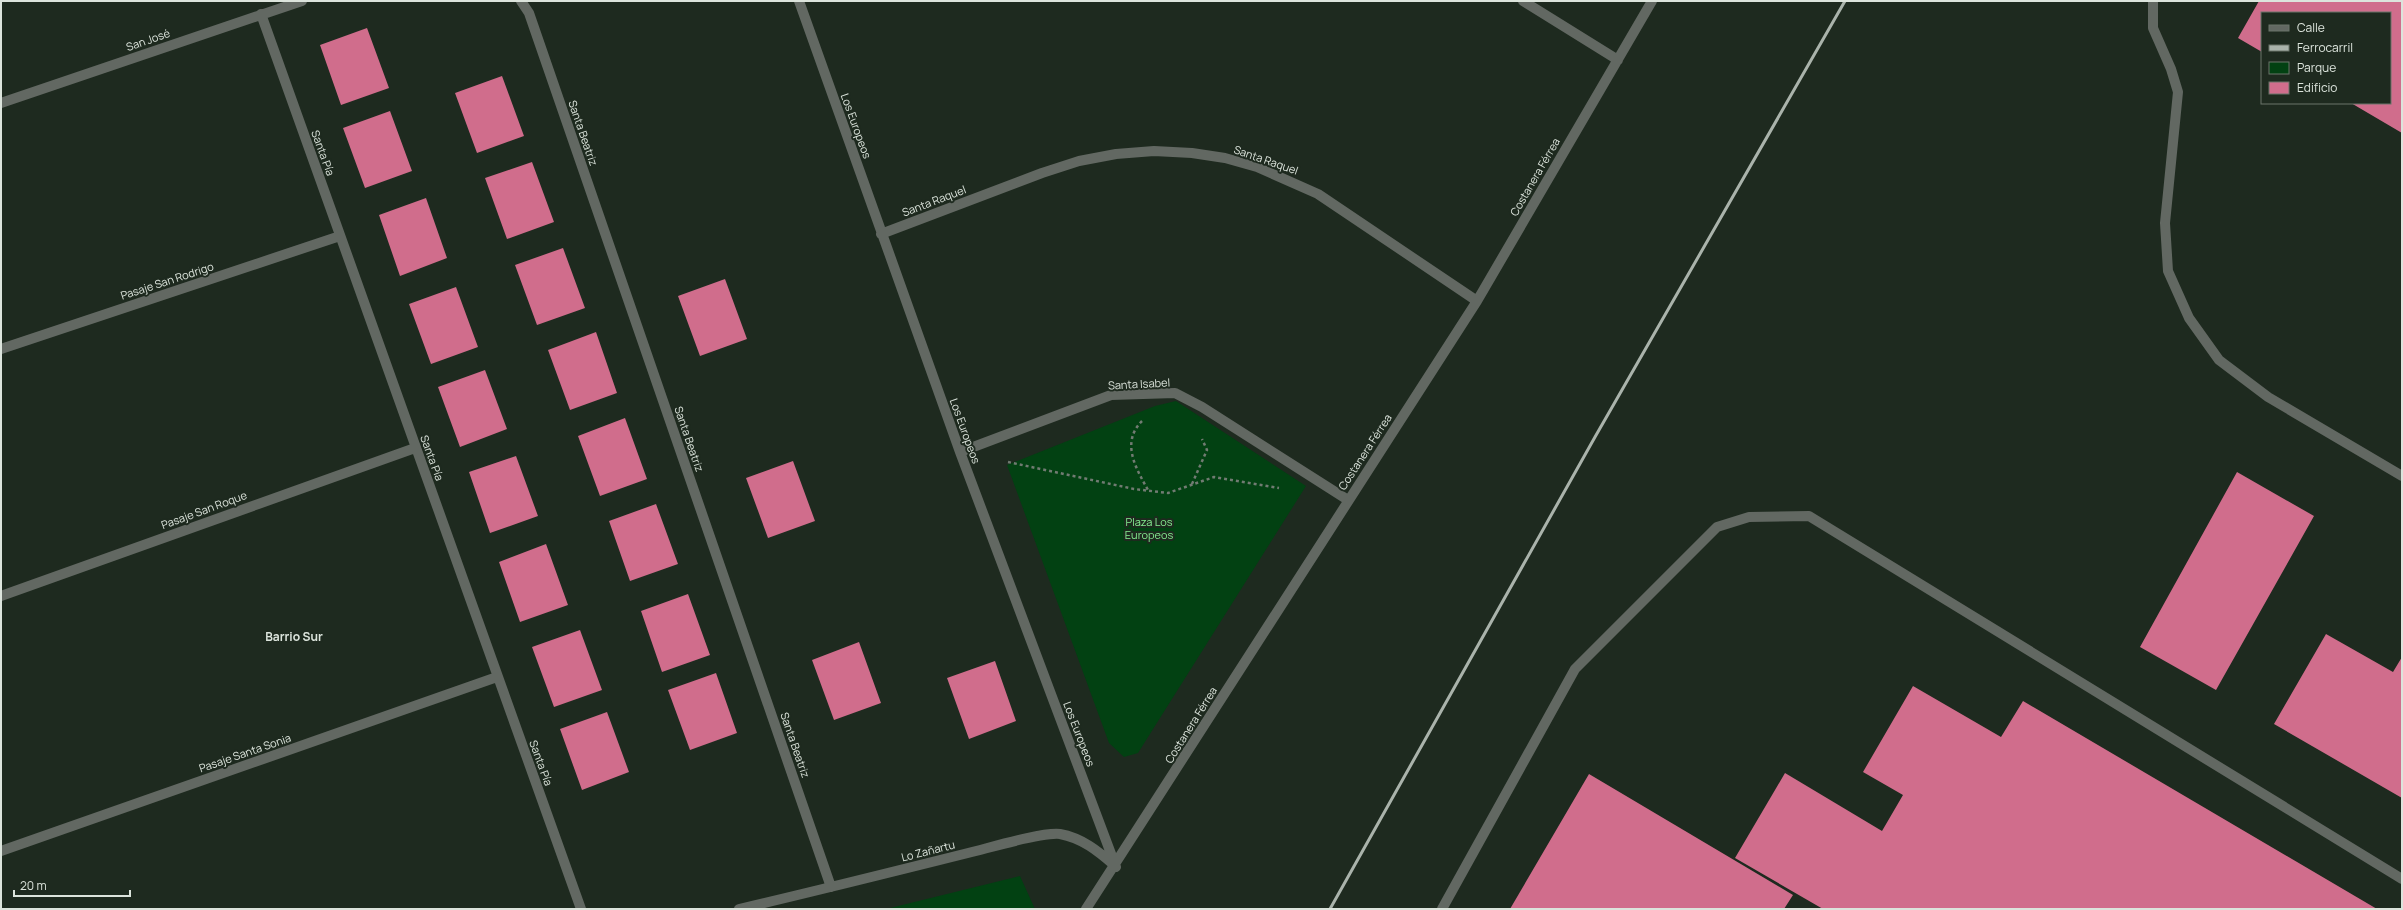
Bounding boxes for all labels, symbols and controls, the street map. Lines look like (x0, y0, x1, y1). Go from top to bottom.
legend (2261, 12, 2391, 104)
text: Calle (2297, 19, 2325, 36)
street label: San José (124, 25, 172, 54)
text: Ferrocarril (2297, 39, 2353, 56)
text: Parque (2297, 59, 2336, 76)
text: Edificio (2297, 79, 2337, 96)
street label: Los Europeos (838, 91, 875, 161)
street label: Santa Beatriz (565, 98, 602, 168)
street label: Santa Pía (308, 128, 339, 178)
street label: Costanera Férrea (1506, 135, 1563, 218)
street label: Santa Raquel (1232, 141, 1300, 178)
street label: Santa Raquel (900, 181, 968, 220)
street label: Pasaje San Rodrigo (118, 258, 216, 303)
street label: Santa Isabel (1108, 374, 1170, 393)
street label: Los Europeos (947, 396, 984, 466)
street label: Santa Beatriz (671, 404, 708, 474)
street label: Costanera Férrea (1334, 411, 1395, 493)
street label: Santa Pía (417, 433, 448, 483)
street label: Pasaje San Roque (159, 487, 249, 532)
park label: Plaza Los Europeos (1125, 514, 1173, 542)
district label: Barrio Sur (265, 628, 323, 645)
street label: Costanera Férrea (1161, 684, 1220, 766)
street label: Los Europeos (1060, 699, 1099, 769)
street label: Santa Beatriz (777, 710, 814, 780)
street label: Pasaje Santa Sonia (197, 730, 293, 775)
street label: Santa Pía (526, 738, 557, 788)
street label: Lo Zañartu (900, 837, 956, 864)
scale bar (14, 872, 130, 898)
text: 20 m (20, 877, 47, 894)

